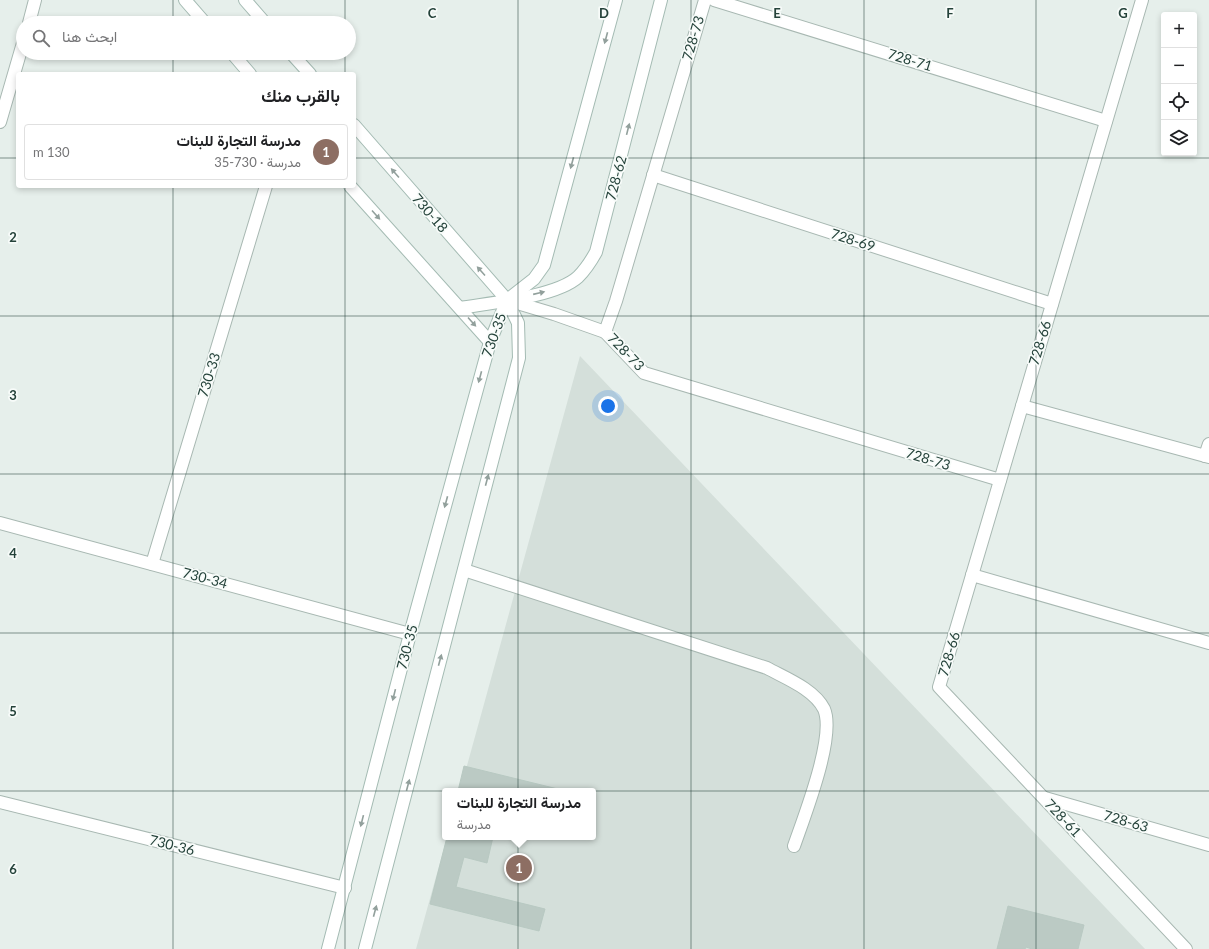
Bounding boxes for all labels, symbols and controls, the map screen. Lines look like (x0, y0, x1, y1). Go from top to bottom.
text: C (428, 5, 437, 21)
text: D (599, 5, 609, 21)
text: E (773, 5, 781, 21)
text: F (946, 5, 954, 21)
text: G (1118, 5, 1128, 21)
map controls (1161, 12, 1197, 156)
button: + (1161, 12, 1197, 48)
street label: 728-73 (678, 14, 707, 62)
search box (16, 16, 356, 60)
icon: search (30, 27, 52, 49)
text: ابحث هنا (62, 27, 117, 45)
one-way arrow (603, 32, 609, 44)
street label: 728-71 (886, 45, 935, 74)
button: − (1161, 48, 1197, 84)
button: locate (1161, 84, 1197, 120)
text: بالقرب منك (261, 85, 340, 106)
button: layers (1161, 120, 1197, 156)
one-way arrow (626, 123, 632, 136)
text: مدرسة التجارة للبنات (176, 131, 301, 149)
text: 130 m (33, 144, 70, 160)
text: 1 (322, 144, 330, 160)
text: مدرسة · 730-35 (214, 154, 301, 170)
street label: 728-62 (601, 154, 630, 202)
one-way arrow (569, 157, 575, 169)
one-way arrow (391, 168, 400, 178)
street label: 730-18 (409, 190, 452, 236)
one-way arrow (371, 210, 381, 220)
street label: 728-69 (829, 224, 878, 255)
text: 2 (9, 229, 17, 245)
one-way arrow (476, 266, 485, 276)
one-way arrow (533, 289, 545, 295)
street label: 730-35 (478, 310, 509, 359)
one-way arrow (468, 317, 477, 327)
street label: 728-66 (1025, 318, 1054, 367)
street label: 728-73 (604, 329, 648, 374)
street label: 730-33 (194, 350, 223, 399)
one-way arrow (477, 371, 483, 383)
text: 3 (9, 387, 17, 403)
your location (598, 396, 618, 416)
street label: 728-73 (904, 444, 953, 473)
one-way arrow (484, 473, 490, 485)
one-way arrow (443, 496, 449, 508)
text: 4 (9, 545, 17, 561)
street label: 730-34 (181, 563, 229, 592)
street label: 730-35 (392, 623, 421, 671)
street label: 728-66 (934, 630, 963, 678)
one-way arrow (437, 653, 443, 665)
one-way arrow (391, 690, 397, 702)
text: 5 (9, 703, 17, 719)
one-way arrow (405, 779, 411, 792)
popup (442, 788, 596, 840)
text: مدرسة التجارة للبنات (457, 793, 581, 811)
street label: 728-61 (1042, 795, 1085, 840)
street label: 728-63 (1102, 806, 1150, 835)
one-way arrow (358, 815, 364, 827)
text: مدرسة (457, 816, 491, 832)
street label: 730-36 (148, 831, 196, 858)
pin: 1 (506, 853, 532, 883)
text: 6 (9, 861, 17, 877)
one-way arrow (372, 905, 378, 917)

